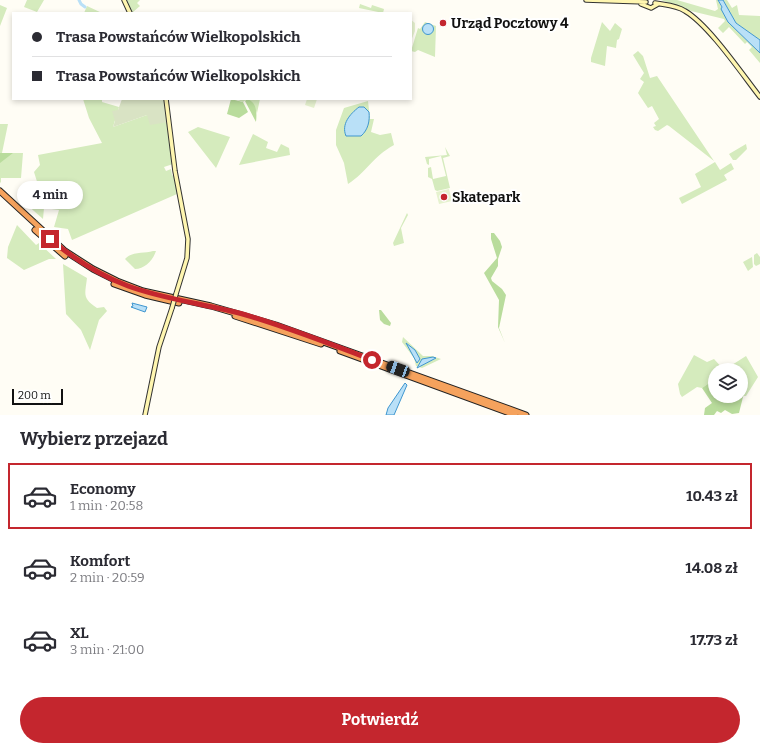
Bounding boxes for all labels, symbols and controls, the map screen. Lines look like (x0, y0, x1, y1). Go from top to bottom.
place label: Urząd Pocztowy 4 (451, 15, 569, 32)
marker: Urząd Pocztowy 4 (438, 18, 448, 28)
text: Trasa Powstańców Wielkopolskich (56, 28, 301, 46)
text: Trasa Powstańców Wielkopolskich (56, 67, 301, 85)
callout: 4 min (17, 181, 83, 209)
text: 4 min (32, 187, 68, 202)
place label: Skatepark (452, 189, 521, 206)
marker: Skatepark (439, 192, 449, 202)
route end (41, 230, 59, 248)
route start (363, 351, 381, 369)
car (385, 359, 411, 379)
map controls (708, 363, 748, 403)
button: layers (708, 363, 748, 403)
scale bar (12, 387, 63, 406)
text: 200 m (18, 389, 51, 402)
text: Wybierz przejazd (20, 428, 168, 450)
icon: car (22, 478, 58, 514)
text: Economy (70, 480, 136, 498)
text: 10.43 zł (686, 487, 738, 505)
text: 1 min · 20:58 (70, 498, 143, 513)
icon: car (22, 550, 58, 586)
text: Komfort (70, 552, 130, 570)
text: 14.08 zł (685, 559, 738, 577)
text: 2 min · 20:59 (70, 570, 145, 585)
icon: car (22, 622, 58, 658)
text: XL (70, 624, 89, 642)
text: 17.73 zł (690, 631, 738, 649)
text: 3 min · 21:00 (70, 642, 144, 657)
button: Potwierdź (20, 697, 740, 743)

